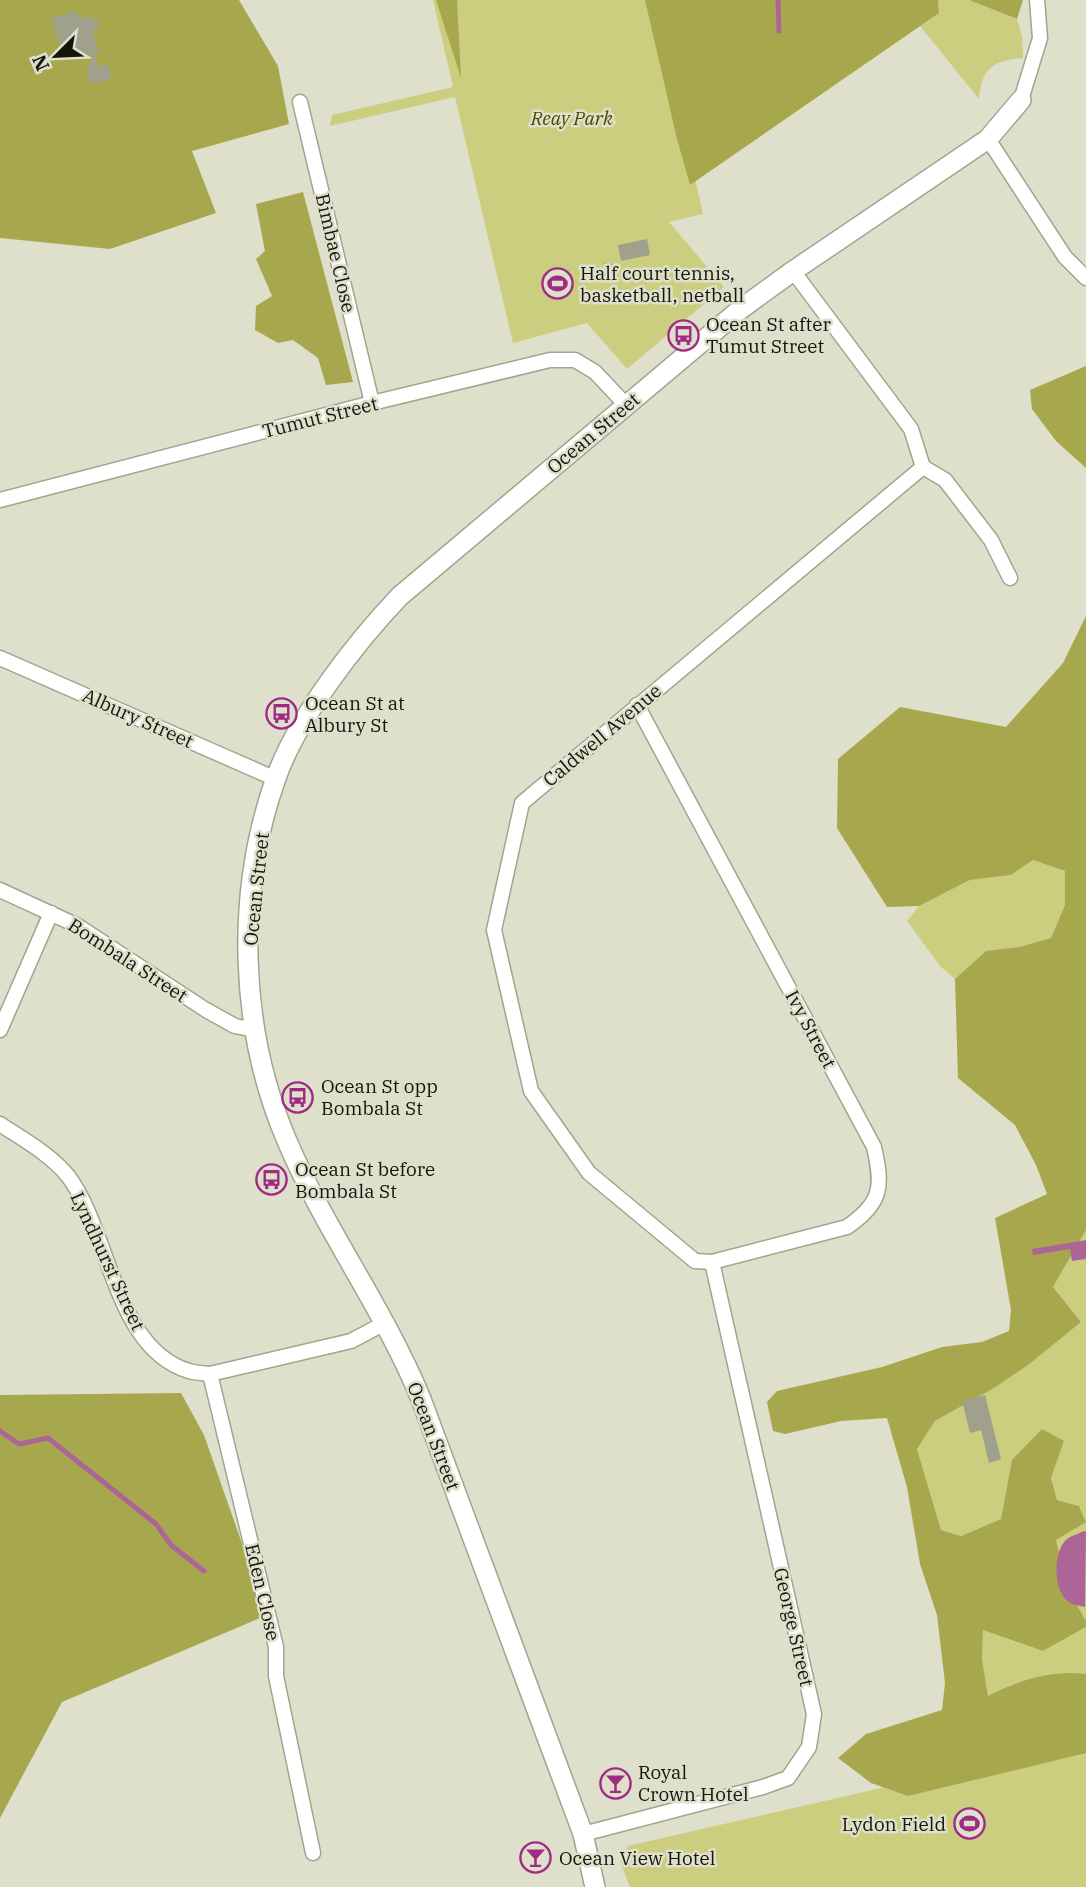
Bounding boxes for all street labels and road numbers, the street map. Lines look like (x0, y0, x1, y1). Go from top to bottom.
street label: Bimbae Close (311, 191, 361, 315)
street label: Ocean Street (542, 387, 645, 479)
street label: Tumut Street (260, 391, 380, 443)
street label: Caldwell Avenue (538, 679, 666, 791)
street label: Albury Street (79, 683, 197, 753)
street label: Ocean Street (238, 831, 274, 947)
street label: Bombala Street (64, 913, 192, 1008)
street label: Ivy Street (780, 986, 842, 1072)
street label: Lyndhurst Street (65, 1188, 151, 1334)
street label: Ocean Street (402, 1379, 466, 1494)
street label: Eden Close (240, 1541, 286, 1643)
street label: George Street (769, 1565, 819, 1689)

